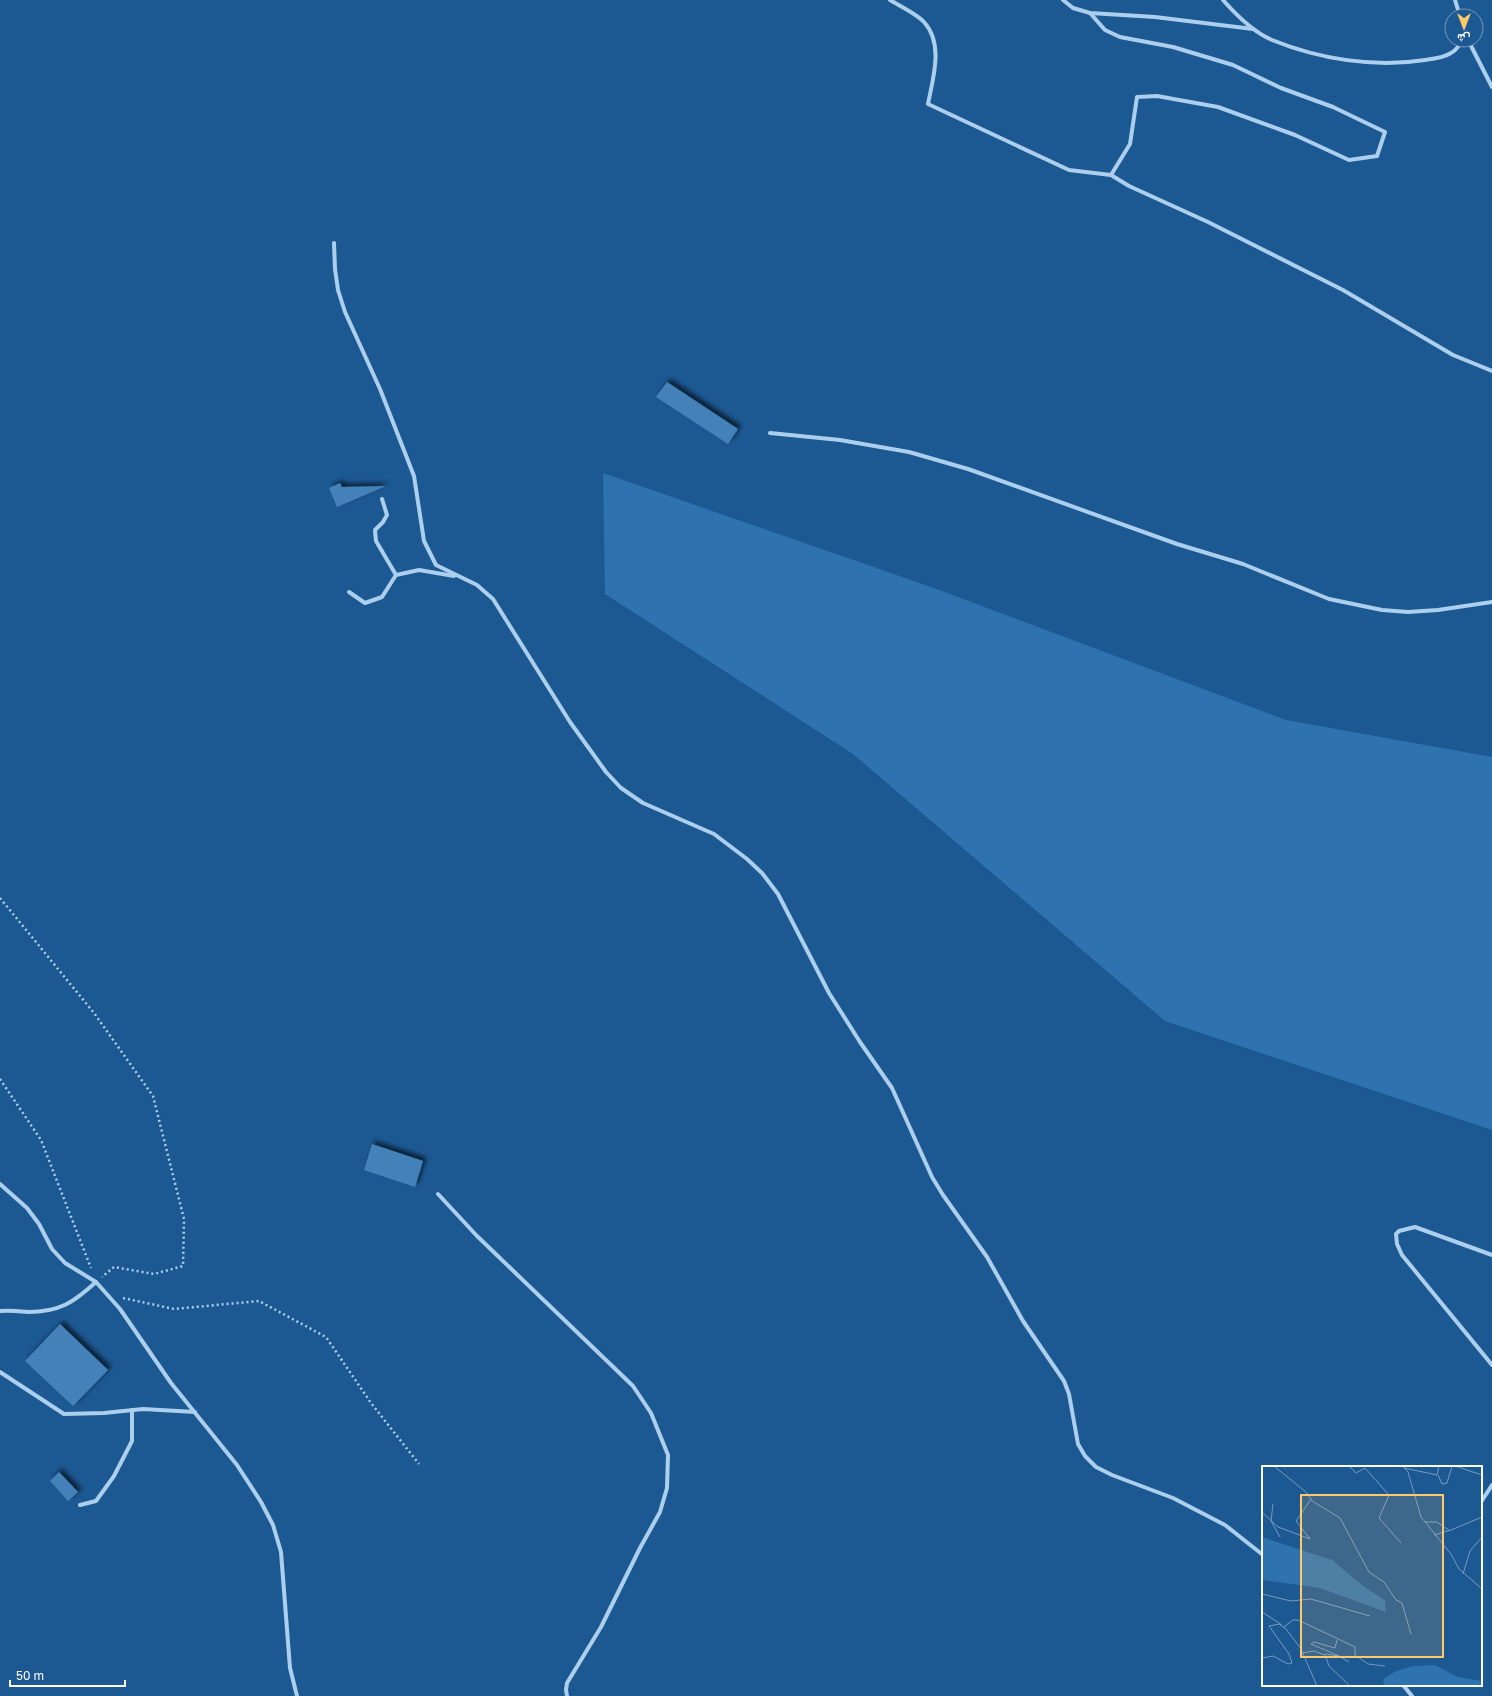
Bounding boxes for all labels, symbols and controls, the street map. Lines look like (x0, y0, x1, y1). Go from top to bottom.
north arrow (1444, 8, 1484, 48)
text: ش (1457, 31, 1471, 45)
inset map (1262, 1466, 1482, 1686)
scale bar (10, 1662, 125, 1688)
text: 50 m (16, 1668, 44, 1683)

